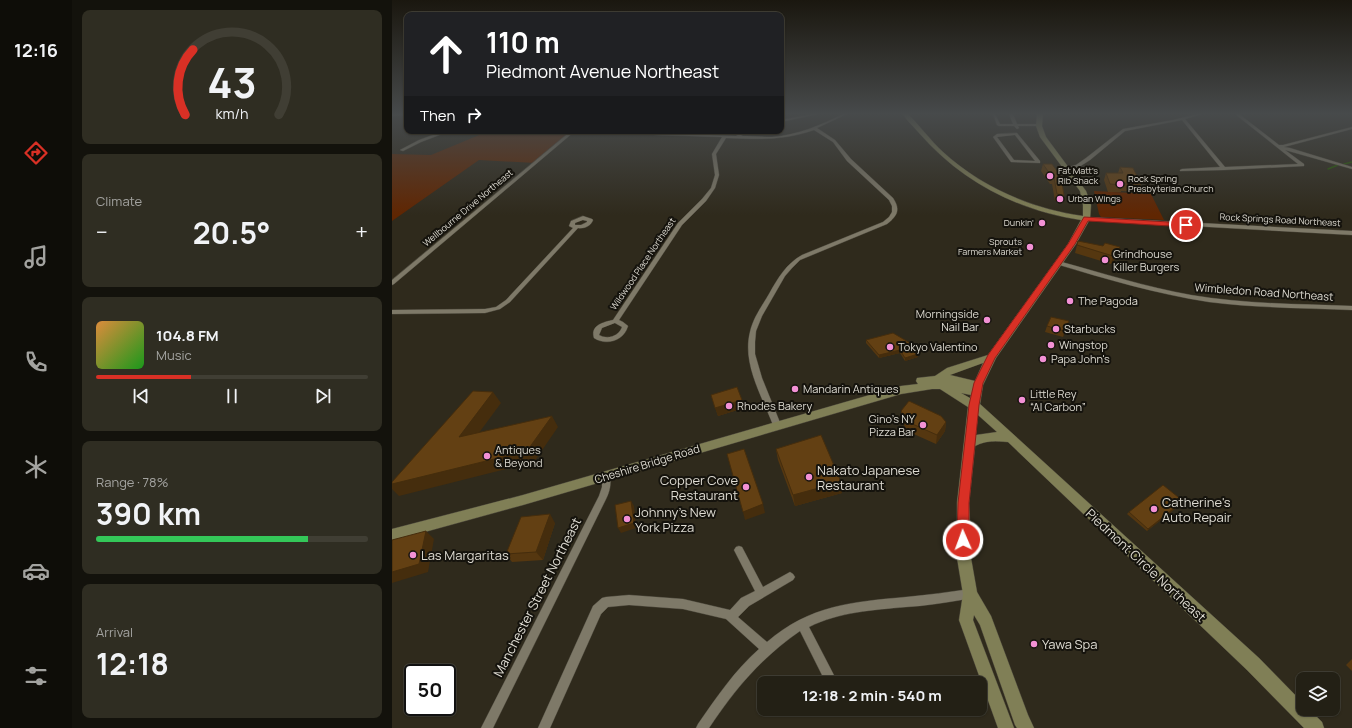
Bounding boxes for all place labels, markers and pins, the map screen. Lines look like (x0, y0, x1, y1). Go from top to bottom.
place label: Fat Matt's Rib Shack (1058, 164, 1099, 187)
marker: Fat Matt's Rib Shack (1045, 171, 1055, 181)
place label: Rock Spring Presbyterian Church (1128, 172, 1214, 195)
marker: Rock Spring Presbyterian Church (1115, 179, 1125, 189)
place label: Urban Wings (1068, 192, 1121, 205)
marker: Urban Wings (1055, 194, 1065, 204)
pin (1169, 208, 1203, 242)
place label: Dunkin' (1004, 216, 1034, 229)
marker: Dunkin' (1037, 218, 1047, 228)
place label: Sprouts Farmers Market (958, 235, 1022, 258)
marker: Sprouts Farmers Market (1025, 242, 1035, 252)
place label: Grindhouse Killer Burgers (1113, 246, 1180, 274)
marker: Grindhouse Killer Burgers (1100, 255, 1110, 265)
place label: The Pagoda (1078, 293, 1138, 308)
marker: The Pagoda (1065, 296, 1075, 306)
place label: Morningside Nail Bar (916, 306, 980, 334)
marker: Morningside Nail Bar (982, 315, 992, 325)
place label: Starbucks (1064, 321, 1116, 336)
marker: Starbucks (1051, 324, 1061, 334)
place label: Wingstop (1059, 337, 1108, 352)
place label: Tokyo Valentino (898, 339, 978, 354)
marker: Wingstop (1046, 340, 1056, 350)
marker: Tokyo Valentino (885, 342, 895, 352)
place label: Papa John's (1051, 351, 1110, 366)
marker: Papa John's (1038, 354, 1048, 364)
place label: Mandarin Antiques (803, 381, 899, 396)
marker: Mandarin Antiques (790, 384, 800, 394)
place label: Little Rey “Al Carbon” (1030, 386, 1086, 414)
marker: Little Rey “Al Carbon” (1017, 395, 1027, 405)
place label: Rhodes Bakery (737, 398, 812, 413)
marker: Rhodes Bakery (724, 401, 734, 411)
place label: Gino's NY Pizza Bar (869, 411, 916, 439)
marker: Gino's NY Pizza Bar (918, 420, 928, 430)
place label: Antiques & Beyond (495, 442, 543, 470)
marker: Antiques & Beyond (482, 451, 492, 461)
place label: Nakato Japanese Restaurant (817, 461, 920, 494)
place label: Copper Cove Restaurant (660, 471, 738, 504)
marker: Nakato Japanese Restaurant (804, 472, 814, 482)
marker: Copper Cove Restaurant (741, 482, 751, 492)
place label: Catherine's Auto Repair (1162, 493, 1232, 526)
place label: Johnny's New York Pizza (635, 503, 716, 536)
marker: Catherine's Auto Repair (1149, 504, 1159, 514)
marker: Johnny's New York Pizza (622, 514, 632, 524)
place label: Las Margaritas (421, 546, 509, 564)
marker: Las Margaritas (408, 550, 418, 560)
place label: Yawa Spa (1042, 635, 1098, 653)
marker: Yawa Spa (1029, 639, 1039, 649)

